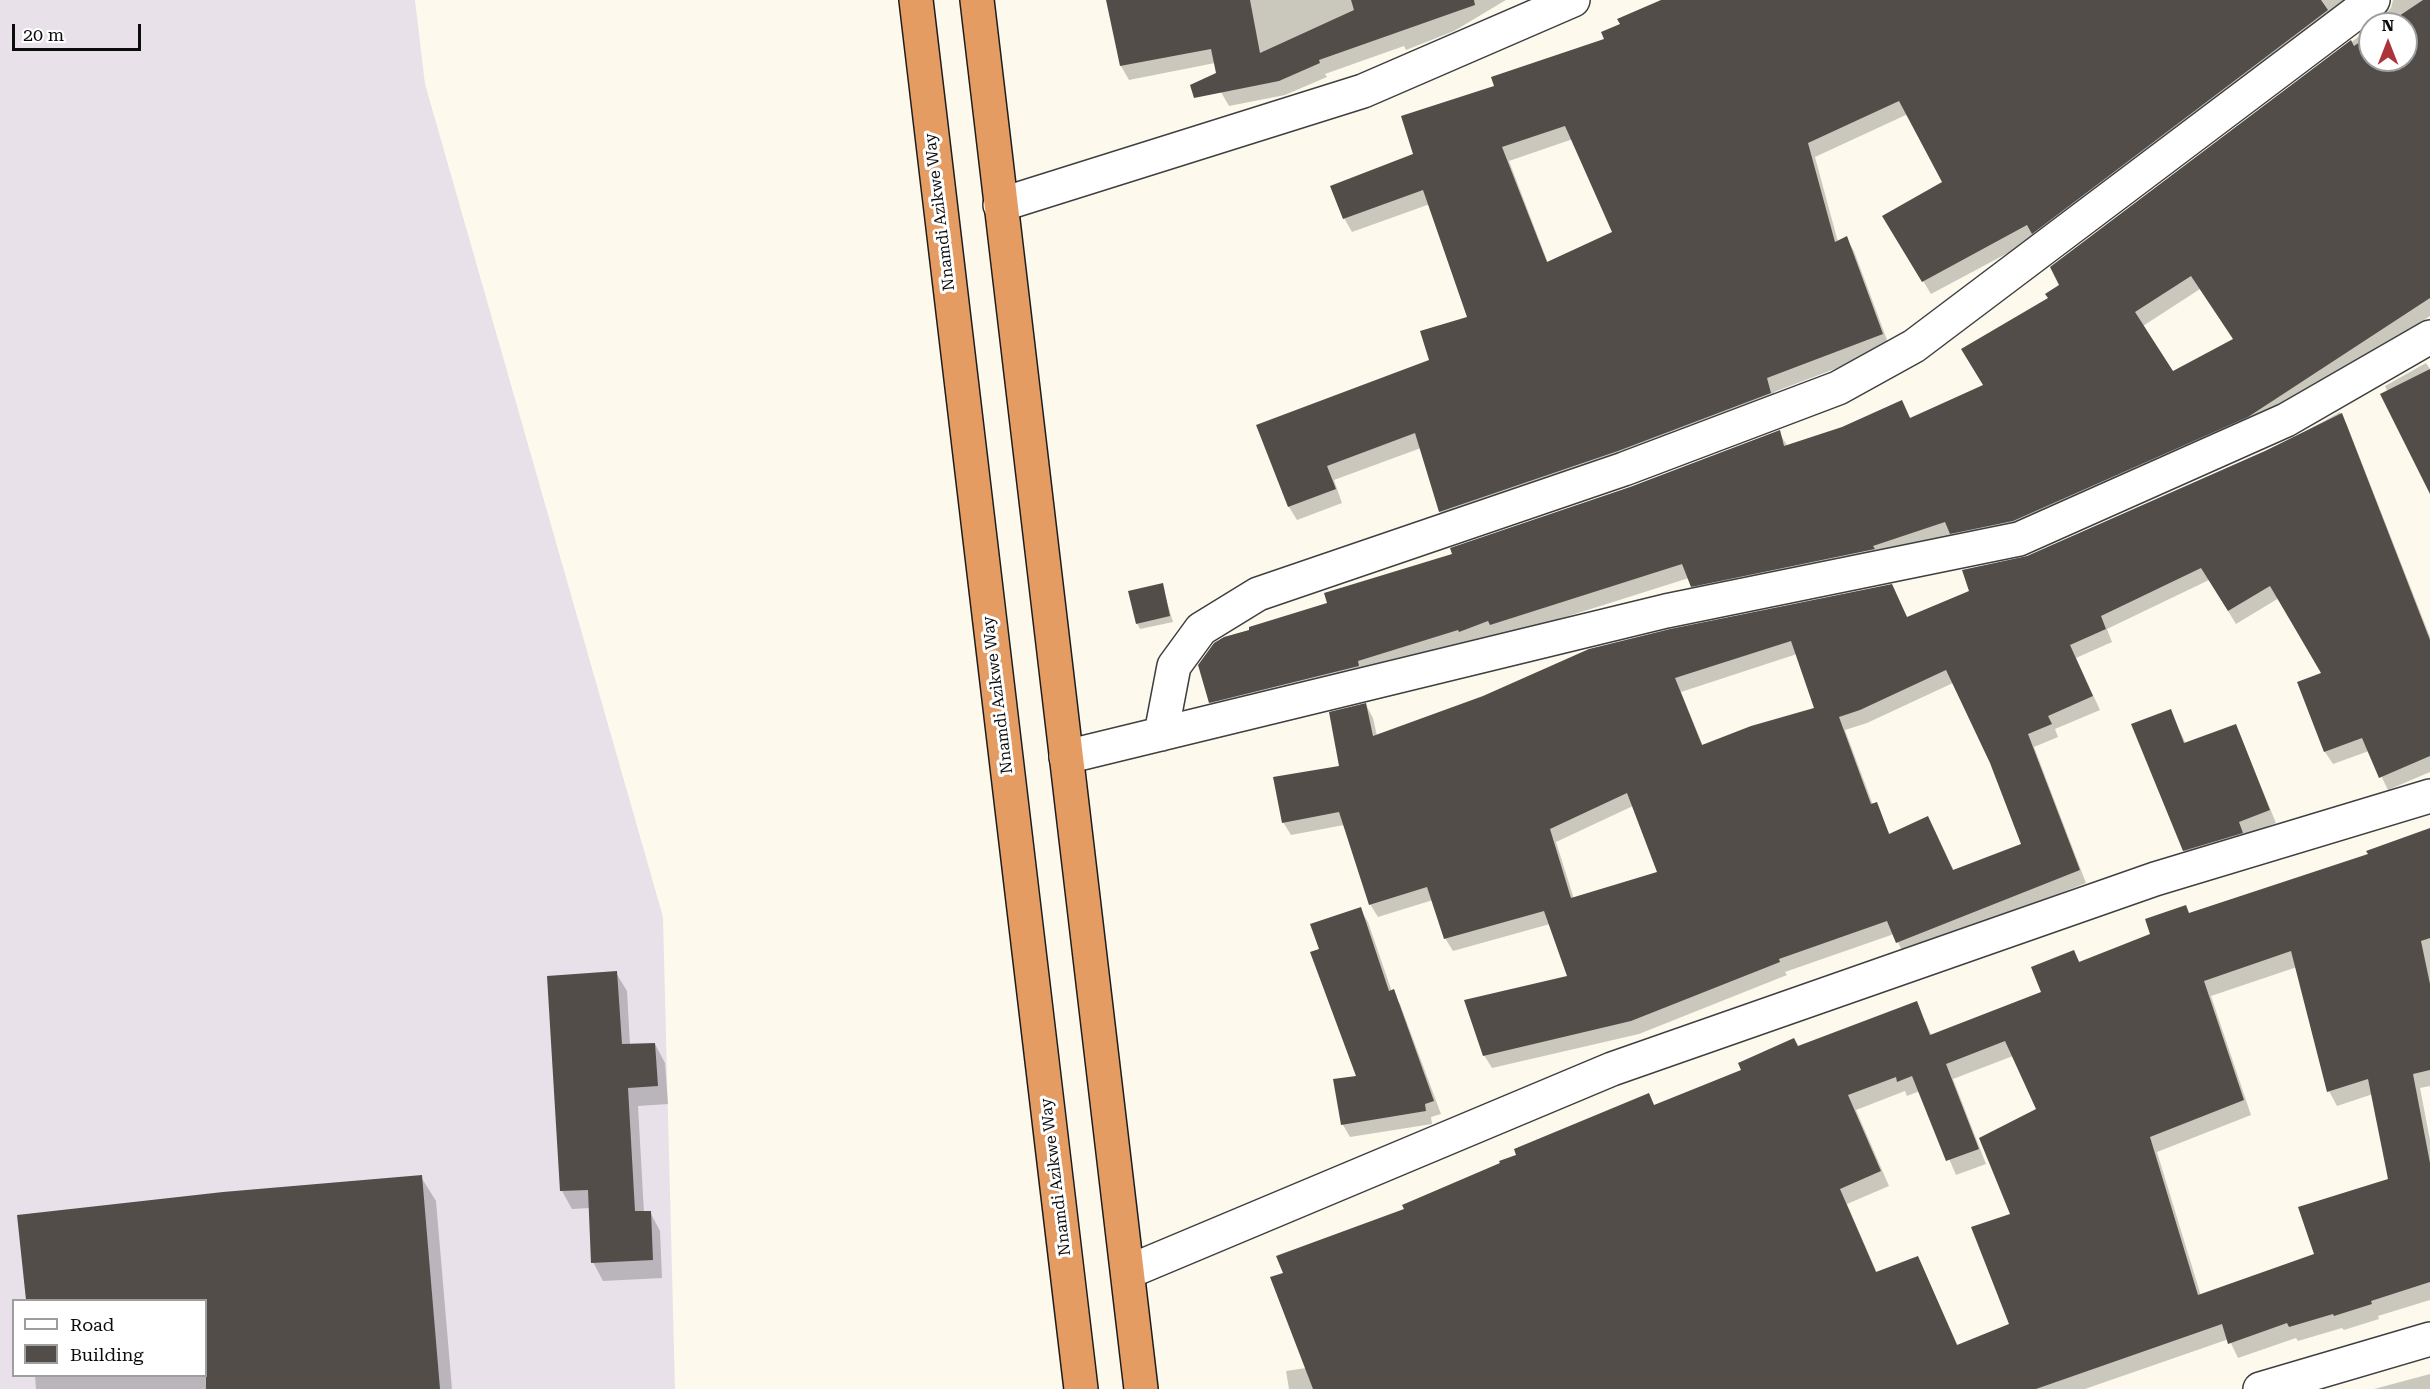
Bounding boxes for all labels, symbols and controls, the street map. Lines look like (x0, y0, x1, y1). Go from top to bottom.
scale bar (15, 12, 144, 50)
north arrow (2358, 12, 2418, 72)
text: N (2382, 16, 2394, 35)
text: 20 m (23, 24, 64, 45)
street label: Nnamdi Azikwe Way (921, 132, 959, 292)
street label: Nnamdi Azikwe Way (979, 615, 1017, 775)
street label: Nnamdi Azikwe Way (1037, 1097, 1075, 1257)
legend (12, 1299, 207, 1377)
text: Road (70, 1314, 114, 1335)
text: Building (70, 1344, 144, 1365)

